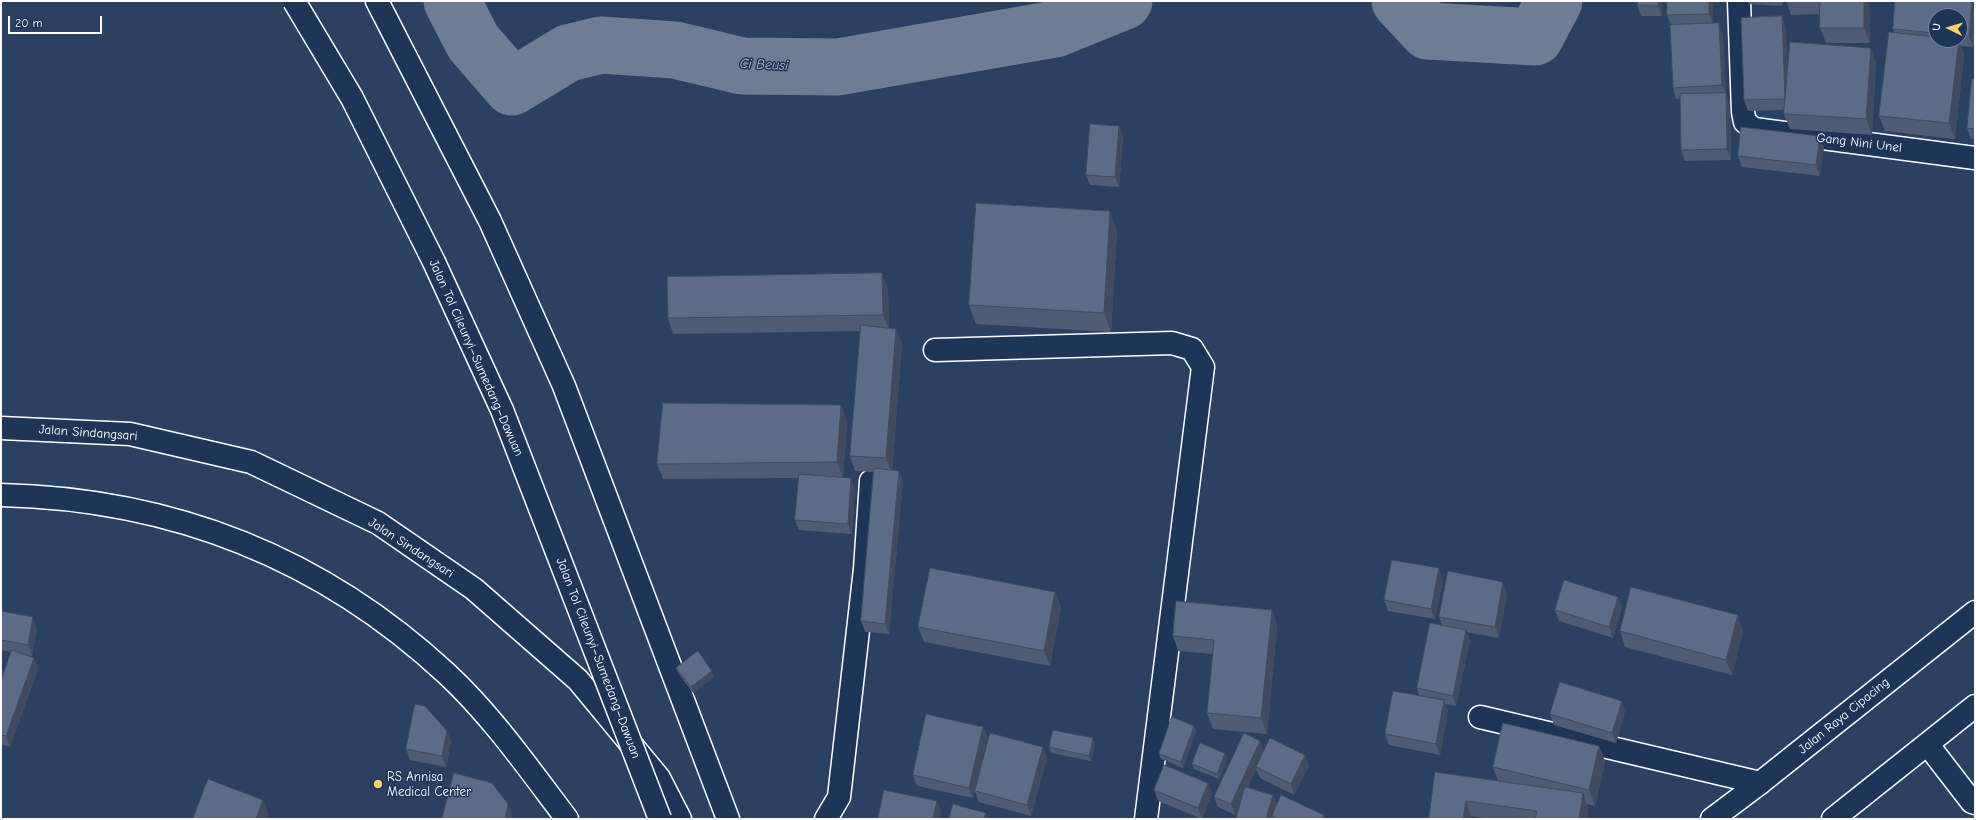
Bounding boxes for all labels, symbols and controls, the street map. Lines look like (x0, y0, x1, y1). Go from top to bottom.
scale bar (10, 8, 104, 34)
north arrow (1928, 8, 1968, 48)
text: 20 m (15, 16, 43, 30)
text: U (1930, 23, 1943, 31)
water label: Ci Beusi (739, 55, 789, 75)
street label: Gang Nini Unel (1815, 130, 1903, 156)
street label: Jalan Tol Cileunyi–Sumedang–Dawuan (425, 257, 527, 459)
street label: Jalan Sindangsari (38, 422, 138, 444)
street label: Jalan Sindangsari (365, 515, 457, 581)
street label: Jalan Tol Cileunyi–Sumedang–Dawuan (552, 555, 644, 761)
street label: Jalan Raya Cipacing (1795, 675, 1893, 757)
place label: RS Annisa Medical Center (387, 769, 471, 800)
marker: RS Annisa Medical Center (372, 778, 384, 790)

